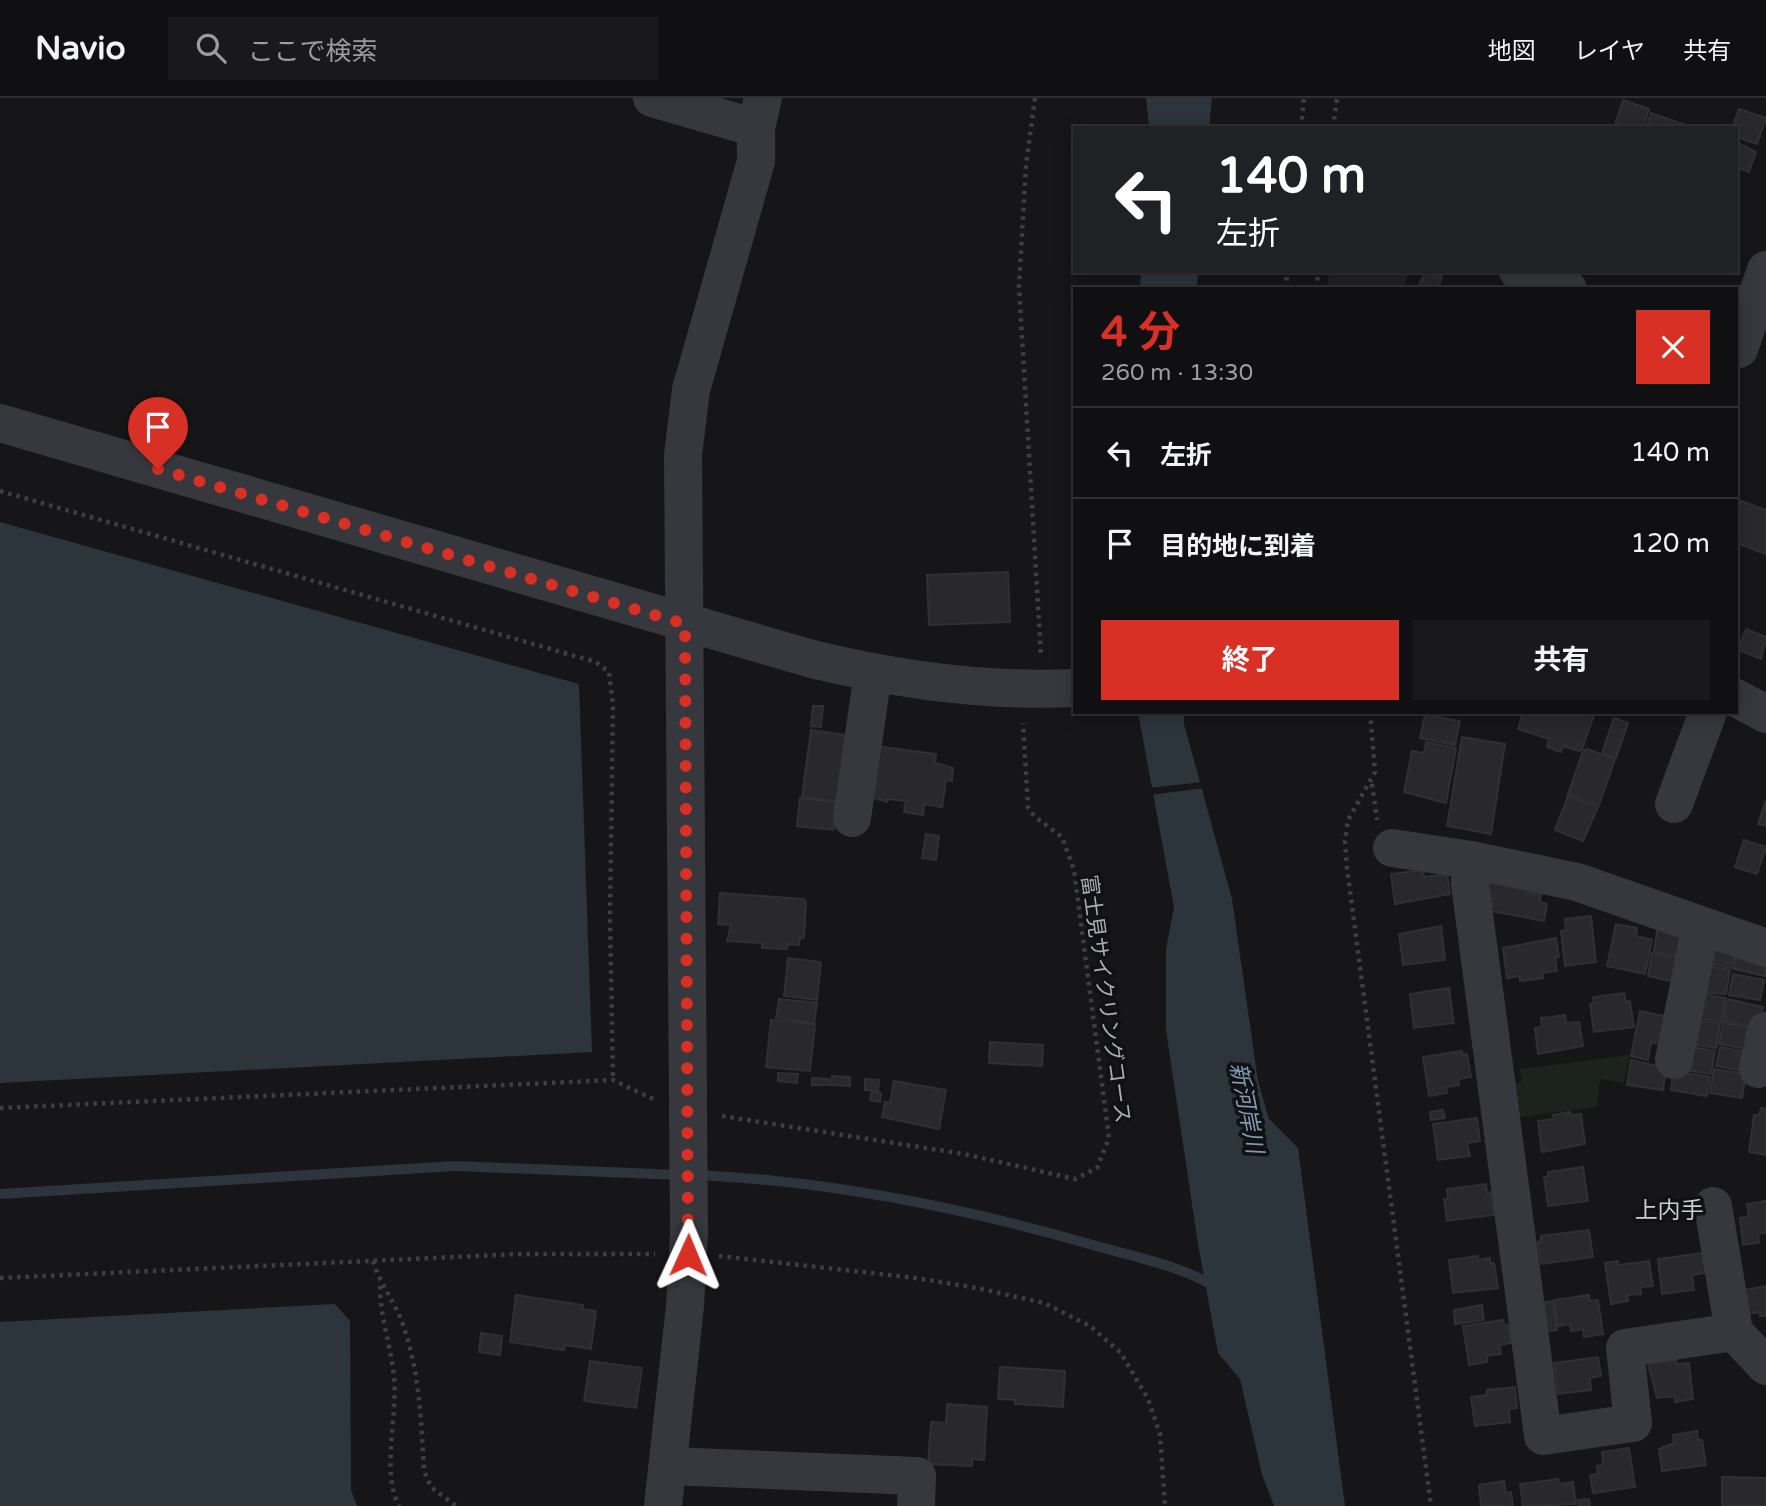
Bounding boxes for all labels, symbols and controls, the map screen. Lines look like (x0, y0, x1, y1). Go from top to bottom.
search box (168, 17, 658, 80)
text: Navio (35, 29, 126, 68)
icon: search (192, 29, 230, 67)
text: ここで検索 (248, 36, 378, 67)
text: 地図 (1488, 37, 1536, 66)
text: レイヤ (1574, 37, 1645, 66)
text: 共有 (1683, 37, 1731, 66)
text: 140 m (1216, 147, 1366, 206)
icon: left (1101, 154, 1192, 245)
text: 左折 (1216, 215, 1280, 253)
text: 4 分 (1101, 307, 1180, 358)
button: close (1636, 310, 1710, 384)
text: 260 m · 13:30 (1101, 359, 1253, 387)
pin (128, 397, 188, 469)
icon: arrive (139, 408, 177, 446)
icon: left (1101, 434, 1139, 472)
text: 140 m (1630, 437, 1710, 468)
text: 左折 (1160, 440, 1212, 471)
icon: arrive (1101, 525, 1139, 563)
text: 120 m (1630, 528, 1710, 559)
text: 目的地に到着 (1160, 531, 1316, 562)
button: 終了 (1101, 620, 1399, 700)
button: 共有 (1413, 620, 1710, 700)
street label: 富士見サイクリングコース (1076, 873, 1135, 1125)
water label: 新河岸川 (1223, 1060, 1269, 1159)
district label: 上内手 (1635, 1197, 1704, 1225)
position arrow (651, 1218, 725, 1292)

